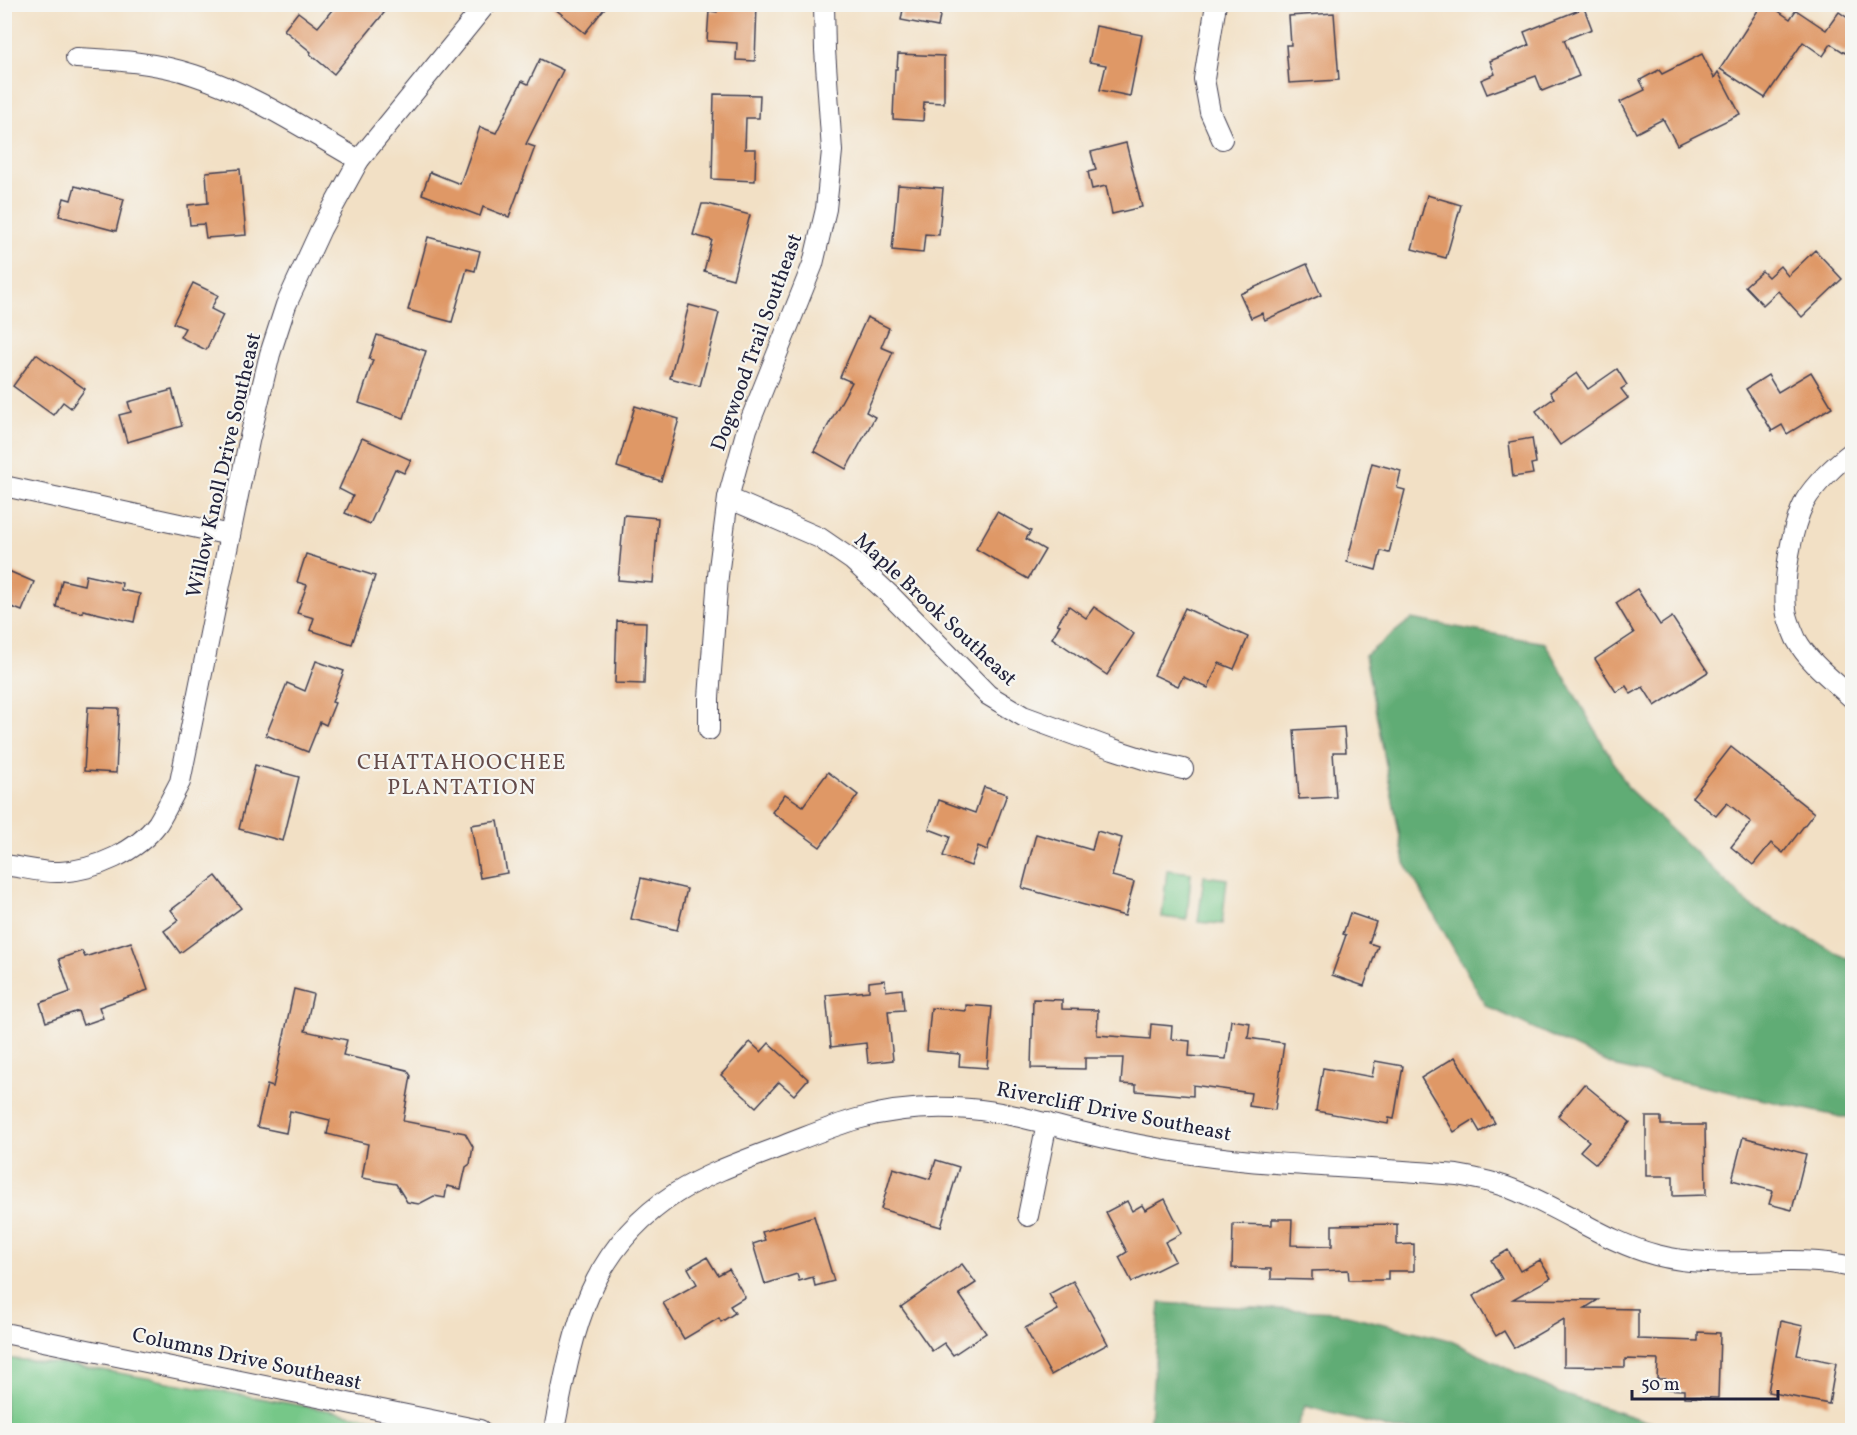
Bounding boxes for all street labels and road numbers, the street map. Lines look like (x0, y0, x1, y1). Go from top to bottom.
street label: Dogwood Trail Southeast (704, 230, 810, 455)
street label: Willow Knoll Drive Southeast (180, 330, 269, 601)
street label: Maple Brook Southeast (847, 527, 1023, 693)
street label: Rivercliff Drive Southeast (994, 1075, 1234, 1149)
street label: Columns Drive Southeast (129, 1321, 364, 1398)

